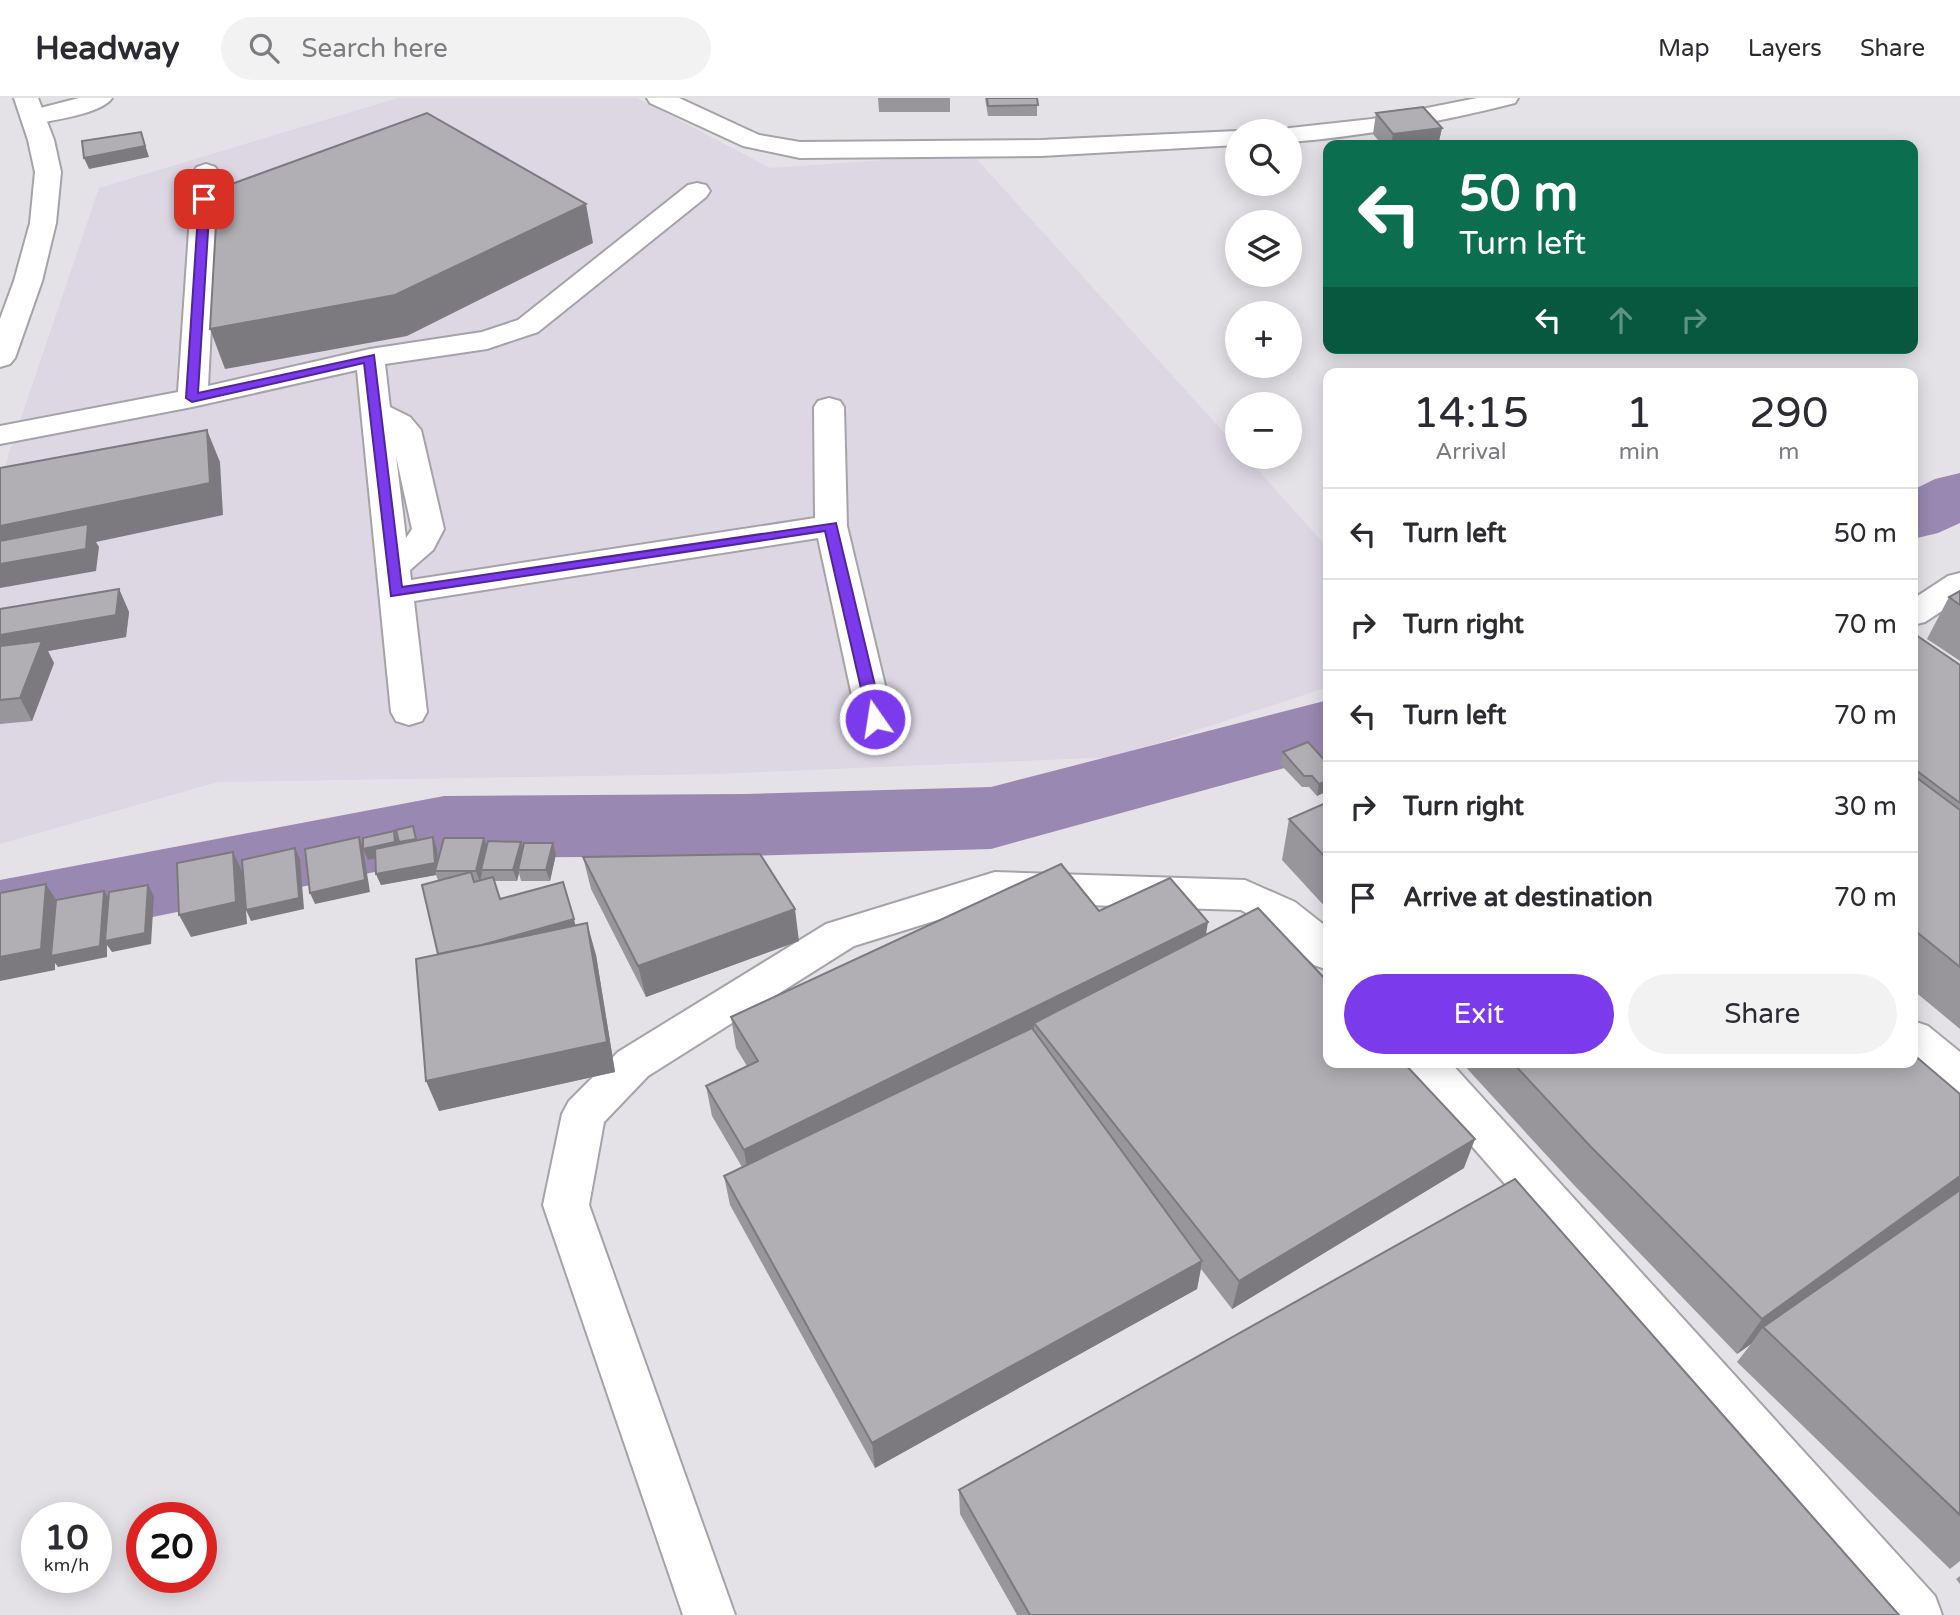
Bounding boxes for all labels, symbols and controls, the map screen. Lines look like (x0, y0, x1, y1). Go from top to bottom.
search box (221, 17, 711, 80)
text: Headway (35, 29, 179, 68)
icon: search (245, 29, 283, 67)
text: Search here (301, 33, 448, 64)
text: Map (1658, 34, 1710, 63)
text: Layers (1748, 34, 1822, 63)
text: Share (1860, 34, 1925, 63)
map controls (1225, 119, 1302, 469)
button: search (1225, 119, 1302, 196)
text: 50 m (1459, 165, 1578, 224)
icon: left (1344, 168, 1435, 259)
pin (174, 169, 234, 229)
icon: arrive (185, 180, 223, 218)
button: layers (1225, 210, 1302, 287)
text: Turn left (1459, 225, 1586, 263)
button: + (1225, 301, 1302, 378)
icon: left (1529, 301, 1567, 339)
icon: ahead (1602, 301, 1640, 339)
icon: right (1675, 301, 1713, 339)
text: 14:15 (1413, 388, 1529, 439)
text: 1 (1626, 388, 1652, 439)
text: 290 (1749, 388, 1828, 439)
button: − (1225, 392, 1302, 469)
text: Arrival (1435, 438, 1506, 466)
text: min (1619, 438, 1660, 466)
text: m (1778, 438, 1799, 466)
icon: left (1344, 515, 1382, 553)
text: Turn left (1403, 518, 1506, 549)
text: 50 m (1834, 518, 1897, 549)
icon: right (1344, 606, 1382, 644)
text: Turn right (1403, 609, 1524, 640)
text: 70 m (1834, 609, 1897, 640)
position arrow (838, 682, 912, 756)
icon: left (1344, 697, 1382, 735)
text: Turn left (1403, 700, 1506, 731)
text: 70 m (1834, 700, 1897, 731)
icon: right (1344, 788, 1382, 826)
text: Turn right (1403, 791, 1524, 822)
text: 30 m (1834, 791, 1897, 822)
icon: arrive (1344, 879, 1382, 917)
text: Arrive at destination (1403, 882, 1653, 913)
text: 70 m (1834, 882, 1897, 913)
button: Exit (1344, 974, 1614, 1054)
button: Share (1628, 974, 1897, 1054)
speed limit sign: 20 (126, 1502, 217, 1593)
text: 10 (45, 1517, 88, 1559)
text: km/h (44, 1554, 89, 1576)

